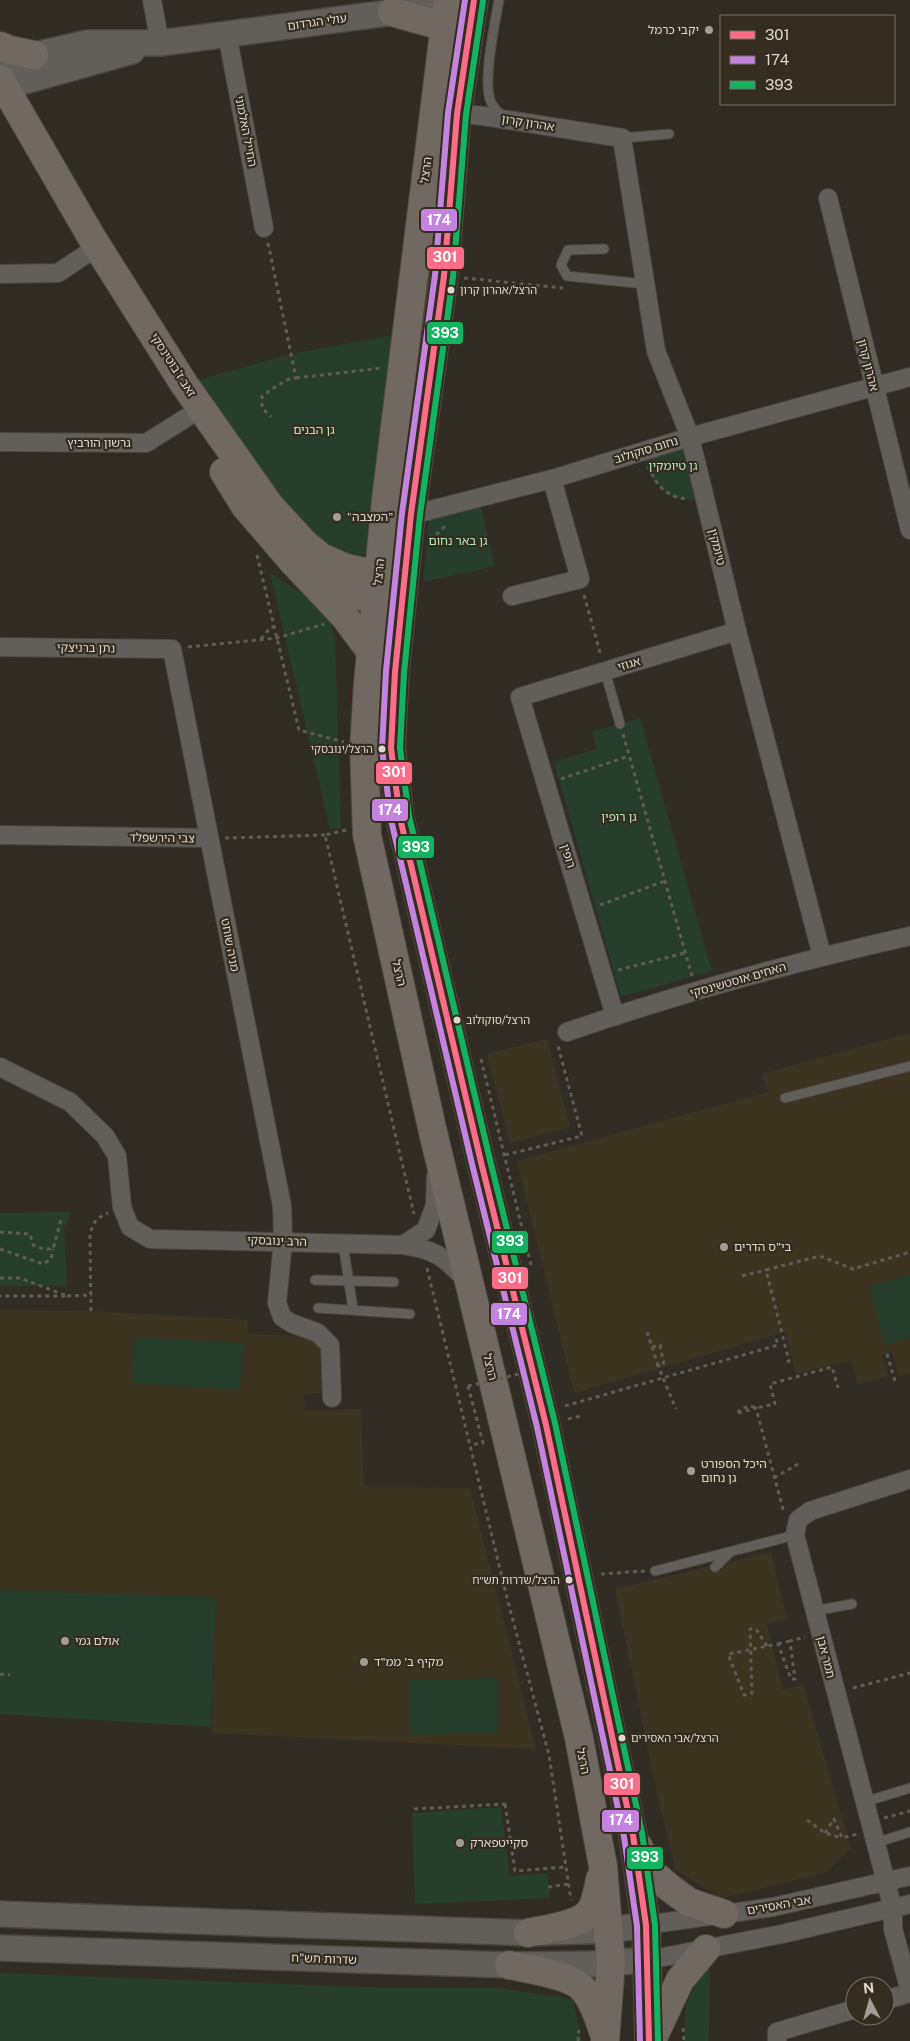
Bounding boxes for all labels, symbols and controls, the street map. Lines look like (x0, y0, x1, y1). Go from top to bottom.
street label: עולי הגרדום (286, 11, 348, 33)
legend (720, 15, 895, 105)
place label: יקבי כרמל (648, 23, 699, 37)
marker: יקבי כרמל (703, 24, 715, 36)
text: 301 (765, 26, 790, 43)
text: 174 (765, 51, 789, 68)
text: 393 (765, 76, 793, 93)
street label: החייל האלמוני (232, 94, 260, 168)
street label: אהרון קרון (501, 112, 556, 134)
street label: הרצל (417, 156, 435, 184)
line badge: 174 (420, 208, 458, 232)
text: 174 (427, 212, 451, 228)
line badge: 301 (426, 246, 465, 270)
text: 301 (433, 249, 457, 265)
place label: הרצל/אהרון קרון (460, 284, 537, 296)
marker: הרצל/אהרון קרון (446, 285, 456, 295)
line badge: 393 (426, 321, 464, 345)
text: 393 (431, 325, 459, 341)
street label: זאב ז'בוטינסקי (147, 331, 199, 399)
street label: אהרון קרון (855, 337, 881, 393)
park label: גן הבנים (293, 423, 335, 437)
street label: נחום סוקולוב (612, 434, 680, 466)
street label: גרשון הורביץ (67, 436, 131, 450)
park label: גן טיומקין (648, 459, 698, 473)
place label: "המצבה" (347, 510, 393, 524)
marker: "המצבה" (331, 511, 343, 523)
street label: טיומקין (706, 527, 728, 567)
park label: גן באר נחום (428, 534, 488, 548)
street label: הרצל (371, 558, 387, 586)
street label: נתן ברניצקי (57, 640, 115, 656)
street label: אגוזי (616, 654, 643, 674)
place label: הרצל/ינובסקי (311, 743, 373, 755)
marker: הרצל/ינובסקי (377, 744, 387, 754)
line badge: 301 (375, 761, 413, 785)
text: 301 (382, 764, 406, 780)
line badge: 174 (371, 798, 409, 822)
text: 174 (378, 802, 402, 818)
park label: גן רופין (601, 810, 637, 824)
street label: צבי הירשפלד (129, 830, 195, 846)
line badge: 393 (397, 835, 435, 859)
text: 393 (402, 839, 430, 855)
street label: רופין (558, 842, 578, 870)
street label: מניה שוחט (218, 917, 242, 973)
street label: הרצל (389, 958, 409, 988)
street label: האחים אוסטשינסקי (688, 960, 788, 1000)
place label: הרצל/סוקולוב (466, 1014, 530, 1026)
marker: הרצל/סוקולוב (452, 1015, 462, 1025)
line badge: 393 (491, 1230, 529, 1254)
street label: הרב ינובסקי (247, 1233, 307, 1249)
text: 393 (496, 1233, 524, 1249)
place label: בי"ס הדרים (734, 1240, 792, 1254)
marker: בי"ס הדרים (718, 1241, 730, 1253)
line badge: 301 (491, 1266, 529, 1290)
text: 301 (498, 1270, 522, 1286)
line badge: 174 (490, 1302, 528, 1326)
text: 174 (497, 1306, 521, 1322)
street label: הרצל (480, 1352, 500, 1382)
place label: היכל הספורט גן נחום (701, 1457, 767, 1485)
marker: היכל הספורט גן נחום (685, 1465, 697, 1477)
place label: הרצל/שדרות תש״ח (472, 1574, 560, 1586)
marker: הרצל/שדרות תש״ח (564, 1575, 574, 1585)
place label: אולם גמי (75, 1634, 120, 1648)
street label: תמר אבן (814, 1634, 838, 1680)
marker: אולם גמי (59, 1635, 71, 1647)
place label: מקיף ב' ממ"ד (374, 1655, 443, 1669)
marker: מקיף ב' ממ"ד (358, 1656, 370, 1668)
place label: הרצל/אבי האסירים (631, 1732, 719, 1744)
marker: הרצל/אבי האסירים (617, 1733, 627, 1743)
street label: הרצל (574, 1747, 592, 1775)
line badge: 301 (603, 1772, 641, 1796)
text: 301 (610, 1776, 634, 1792)
line badge: 174 (601, 1809, 640, 1833)
text: 174 (609, 1812, 633, 1828)
place label: סקייטפארק (470, 1836, 528, 1850)
marker: סקייטפארק (454, 1837, 466, 1849)
line badge: 393 (626, 1846, 664, 1870)
text: 393 (631, 1849, 659, 1865)
street label: אבי האסירים (746, 1892, 812, 1918)
street label: שדרות תש"ח (291, 1951, 357, 1967)
north arrow (845, 1976, 895, 2026)
text: N (862, 1980, 875, 1997)

